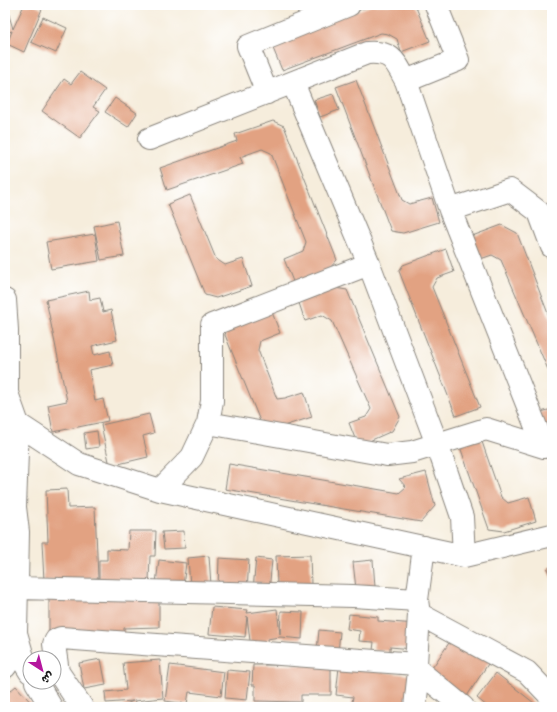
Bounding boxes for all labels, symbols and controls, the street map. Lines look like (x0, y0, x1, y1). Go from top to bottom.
north arrow (22, 650, 62, 690)
text: ش (39, 669, 56, 687)

